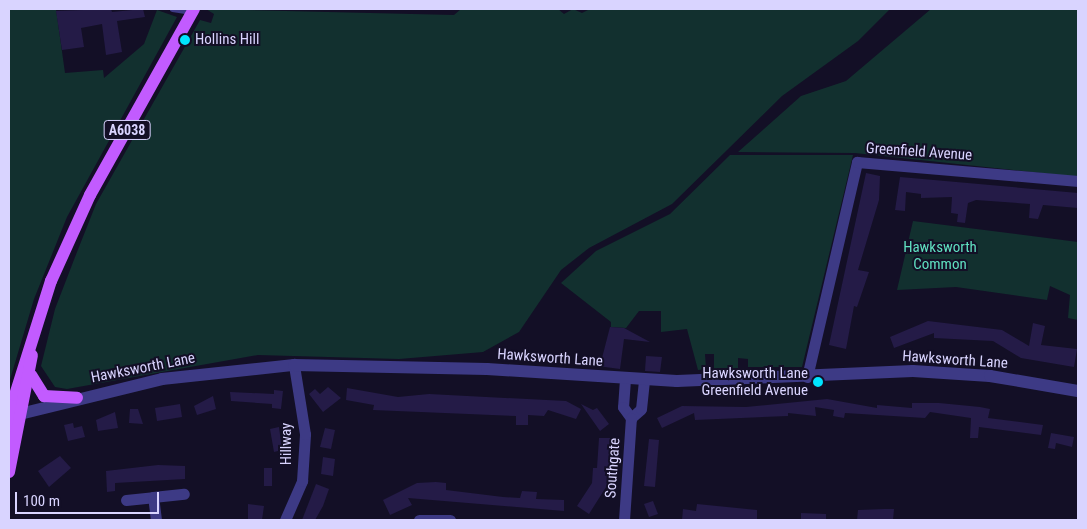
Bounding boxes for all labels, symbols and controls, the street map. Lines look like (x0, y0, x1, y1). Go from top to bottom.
place label: Hollins Hill (195, 31, 259, 49)
marker: Hollins Hill (179, 34, 191, 46)
road number: A6038 (103, 118, 151, 142)
street label: Greenfield Avenue (865, 139, 973, 165)
park label: Hawksworth Common (903, 238, 977, 273)
street label: Hawksworth Lane (497, 345, 603, 371)
street label: Hawksworth Lane (902, 347, 1008, 373)
street label: Hawksworth Lane (89, 349, 197, 387)
place label: Hawksworth Lane Greenfield Avenue (701, 364, 808, 399)
marker: Hawksworth Lane Greenfield Avenue (812, 376, 824, 388)
street label: Hillway (278, 423, 296, 465)
street label: Southgate (602, 437, 624, 499)
scale bar (18, 482, 161, 514)
text: 100 m (23, 492, 60, 510)

